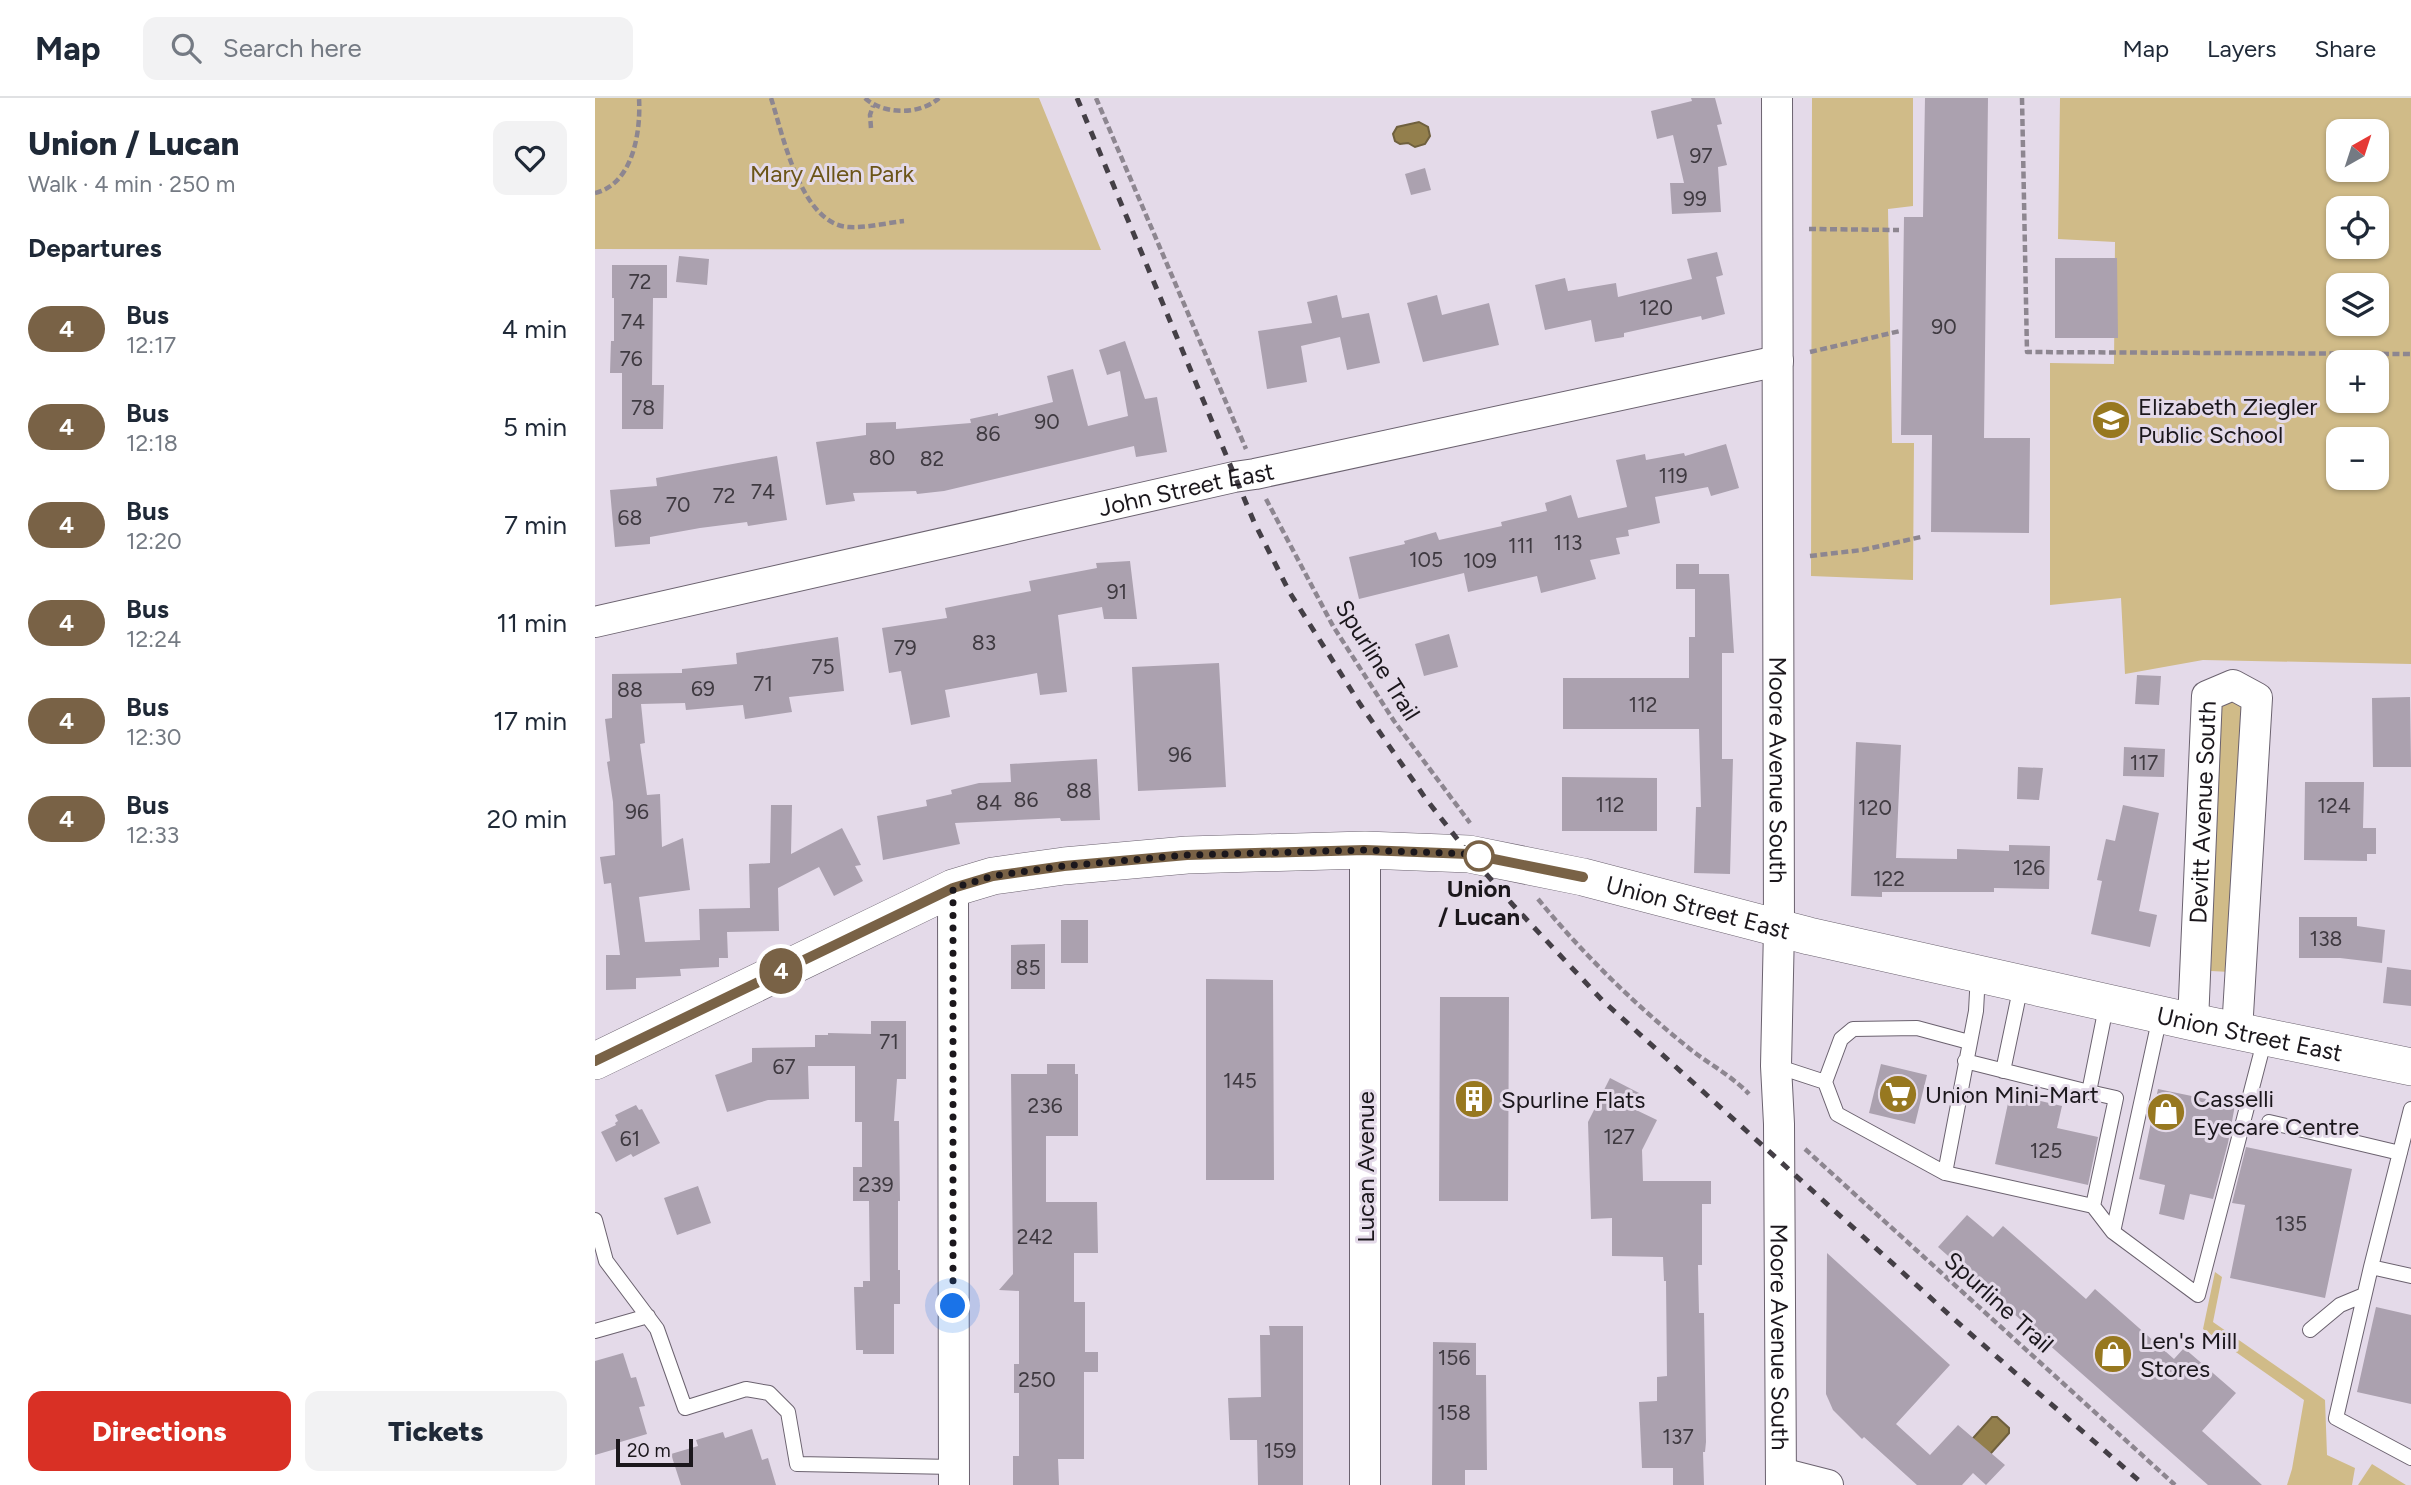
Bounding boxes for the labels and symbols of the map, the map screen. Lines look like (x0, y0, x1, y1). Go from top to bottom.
north arrow (2326, 119, 2389, 182)
house number: 97 (1689, 143, 1713, 168)
park label: Mary Allen Park (750, 159, 914, 188)
house number: 99 (1683, 186, 1707, 211)
house number: 72 (628, 269, 652, 294)
house number: 120 (1639, 295, 1673, 320)
house number: 74 (621, 309, 645, 334)
house number: 90 (1931, 314, 1957, 339)
house number: 76 (619, 346, 643, 371)
place label: Elizabeth Ziegler Public School (2138, 392, 2317, 449)
house number: 78 (631, 395, 655, 420)
school or university icon: Elizabeth Ziegler Public School (2090, 399, 2132, 441)
house number: 90 (1034, 409, 1060, 434)
house number: 86 (976, 421, 1001, 446)
house number: 80 (869, 445, 895, 470)
house number: 82 (920, 446, 944, 471)
street label: John Street East (1096, 456, 1277, 522)
house number: 119 (1658, 463, 1688, 488)
house number: 74 (751, 479, 775, 504)
house number: 72 (712, 483, 736, 508)
house number: 70 (666, 492, 690, 517)
house number: 68 (618, 505, 642, 530)
house number: 113 (1554, 530, 1582, 555)
house number: 111 (1508, 533, 1534, 558)
house number: 105 (1409, 547, 1443, 572)
house number: 109 (1463, 548, 1497, 573)
house number: 91 (1107, 579, 1127, 604)
street label: Spurline Trail (1329, 594, 1427, 726)
house number: 83 (972, 630, 996, 655)
house number: 79 (893, 635, 917, 660)
house number: 75 (811, 654, 835, 679)
street label: Moore Avenue South (1764, 656, 1793, 884)
house number: 71 (753, 671, 773, 696)
house number: 69 (691, 676, 715, 701)
house number: 88 (617, 677, 643, 702)
house number: 112 (1628, 692, 1658, 717)
street label: Devitt Avenue South (2183, 700, 2221, 924)
house number: 96 (1168, 742, 1192, 767)
house number: 117 (2130, 750, 2158, 775)
house number: 88 (1066, 778, 1092, 803)
house number: 86 (1014, 787, 1039, 812)
house number: 84 (976, 790, 1002, 815)
house number: 112 (1595, 792, 1625, 817)
house number: 124 (2317, 793, 2351, 818)
house number: 120 (1858, 795, 1892, 820)
house number: 96 (625, 799, 649, 824)
marker: Union / Lucan (1464, 841, 1494, 871)
house number: 126 (2013, 855, 2045, 880)
house number: 122 (1873, 866, 1905, 891)
street label: Union Street East (1603, 869, 1793, 945)
place label: Union / Lucan (1438, 874, 1520, 931)
house number: 138 (2310, 926, 2343, 951)
line badge: 4 (758, 948, 804, 994)
house number: 85 (1016, 955, 1040, 980)
street label: Union Street East (2154, 1000, 2345, 1067)
house number: 71 (879, 1029, 899, 1054)
house number: 67 (772, 1054, 796, 1079)
house number: 145 (1223, 1068, 1257, 1093)
supermarket icon: Union Mini-Mart (1877, 1073, 1919, 1115)
building icon: Spurline Flats (1453, 1078, 1495, 1120)
place label: Union Mini-Mart (1925, 1080, 2099, 1109)
place label: Casselli Eyecare Centre (2193, 1084, 2359, 1141)
place label: Spurline Flats (1501, 1085, 1646, 1114)
street label: Lucan Avenue (1351, 1091, 1380, 1243)
shop icon: Casselli Eyecare Centre (2145, 1091, 2187, 1133)
house number: 236 (1027, 1093, 1063, 1118)
house number: 127 (1603, 1124, 1635, 1149)
house number: 61 (620, 1126, 640, 1151)
house number: 125 (2030, 1138, 2062, 1163)
house number: 239 (858, 1172, 894, 1197)
house number: 135 (2275, 1211, 2307, 1236)
street label: Moore Avenue South (1765, 1223, 1795, 1450)
house number: 242 (1017, 1224, 1053, 1249)
street label: Spurline Trail (1938, 1245, 2060, 1359)
your location (935, 1288, 970, 1323)
place label: Len's Mill Stores (2140, 1326, 2237, 1383)
shop icon: Len's Mill Stores (2092, 1333, 2134, 1375)
house number: 156 (1438, 1345, 1470, 1370)
house number: 250 (1018, 1367, 1056, 1392)
house number: 158 (1437, 1400, 1471, 1425)
house number: 137 (1662, 1424, 1694, 1449)
scale bar (616, 1436, 693, 1468)
house number: 159 (1264, 1438, 1296, 1463)

